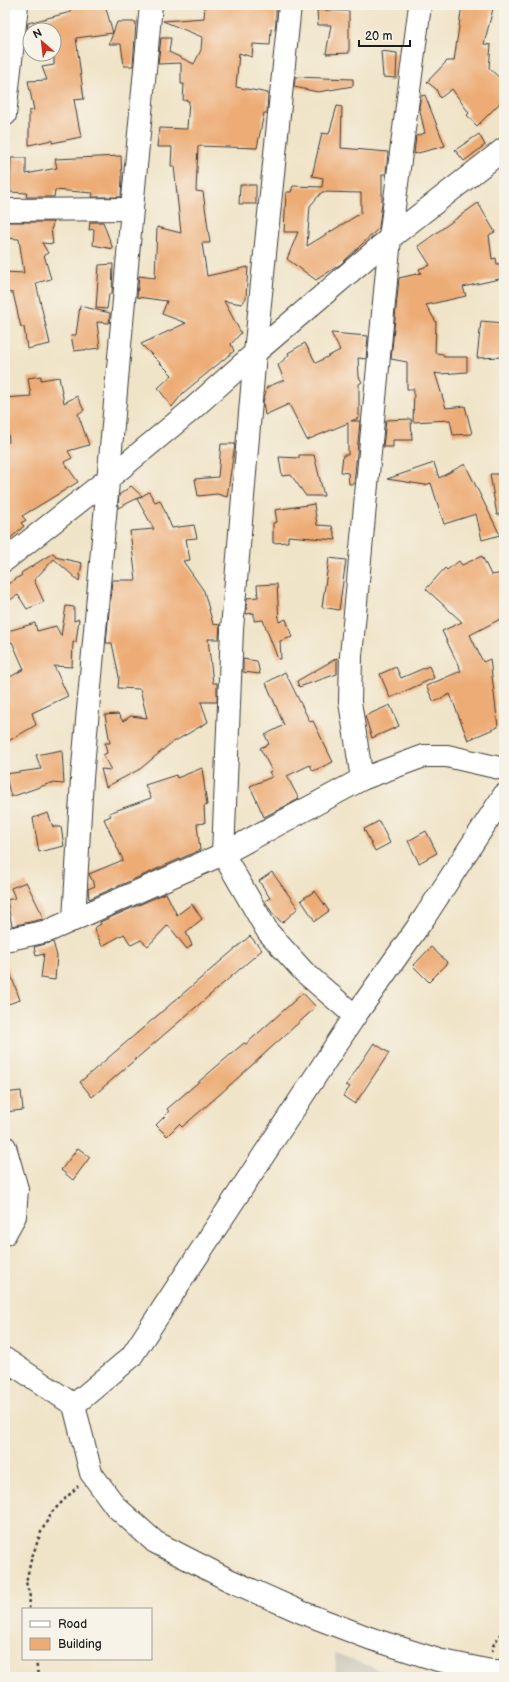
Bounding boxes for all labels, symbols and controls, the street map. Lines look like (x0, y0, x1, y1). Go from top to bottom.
north arrow (22, 22, 62, 62)
scale bar (359, 22, 410, 48)
text: N (31, 26, 44, 41)
text: 20 m (365, 29, 392, 44)
legend (22, 1608, 152, 1660)
text: Road (58, 1617, 87, 1632)
text: Building (58, 1637, 102, 1652)

